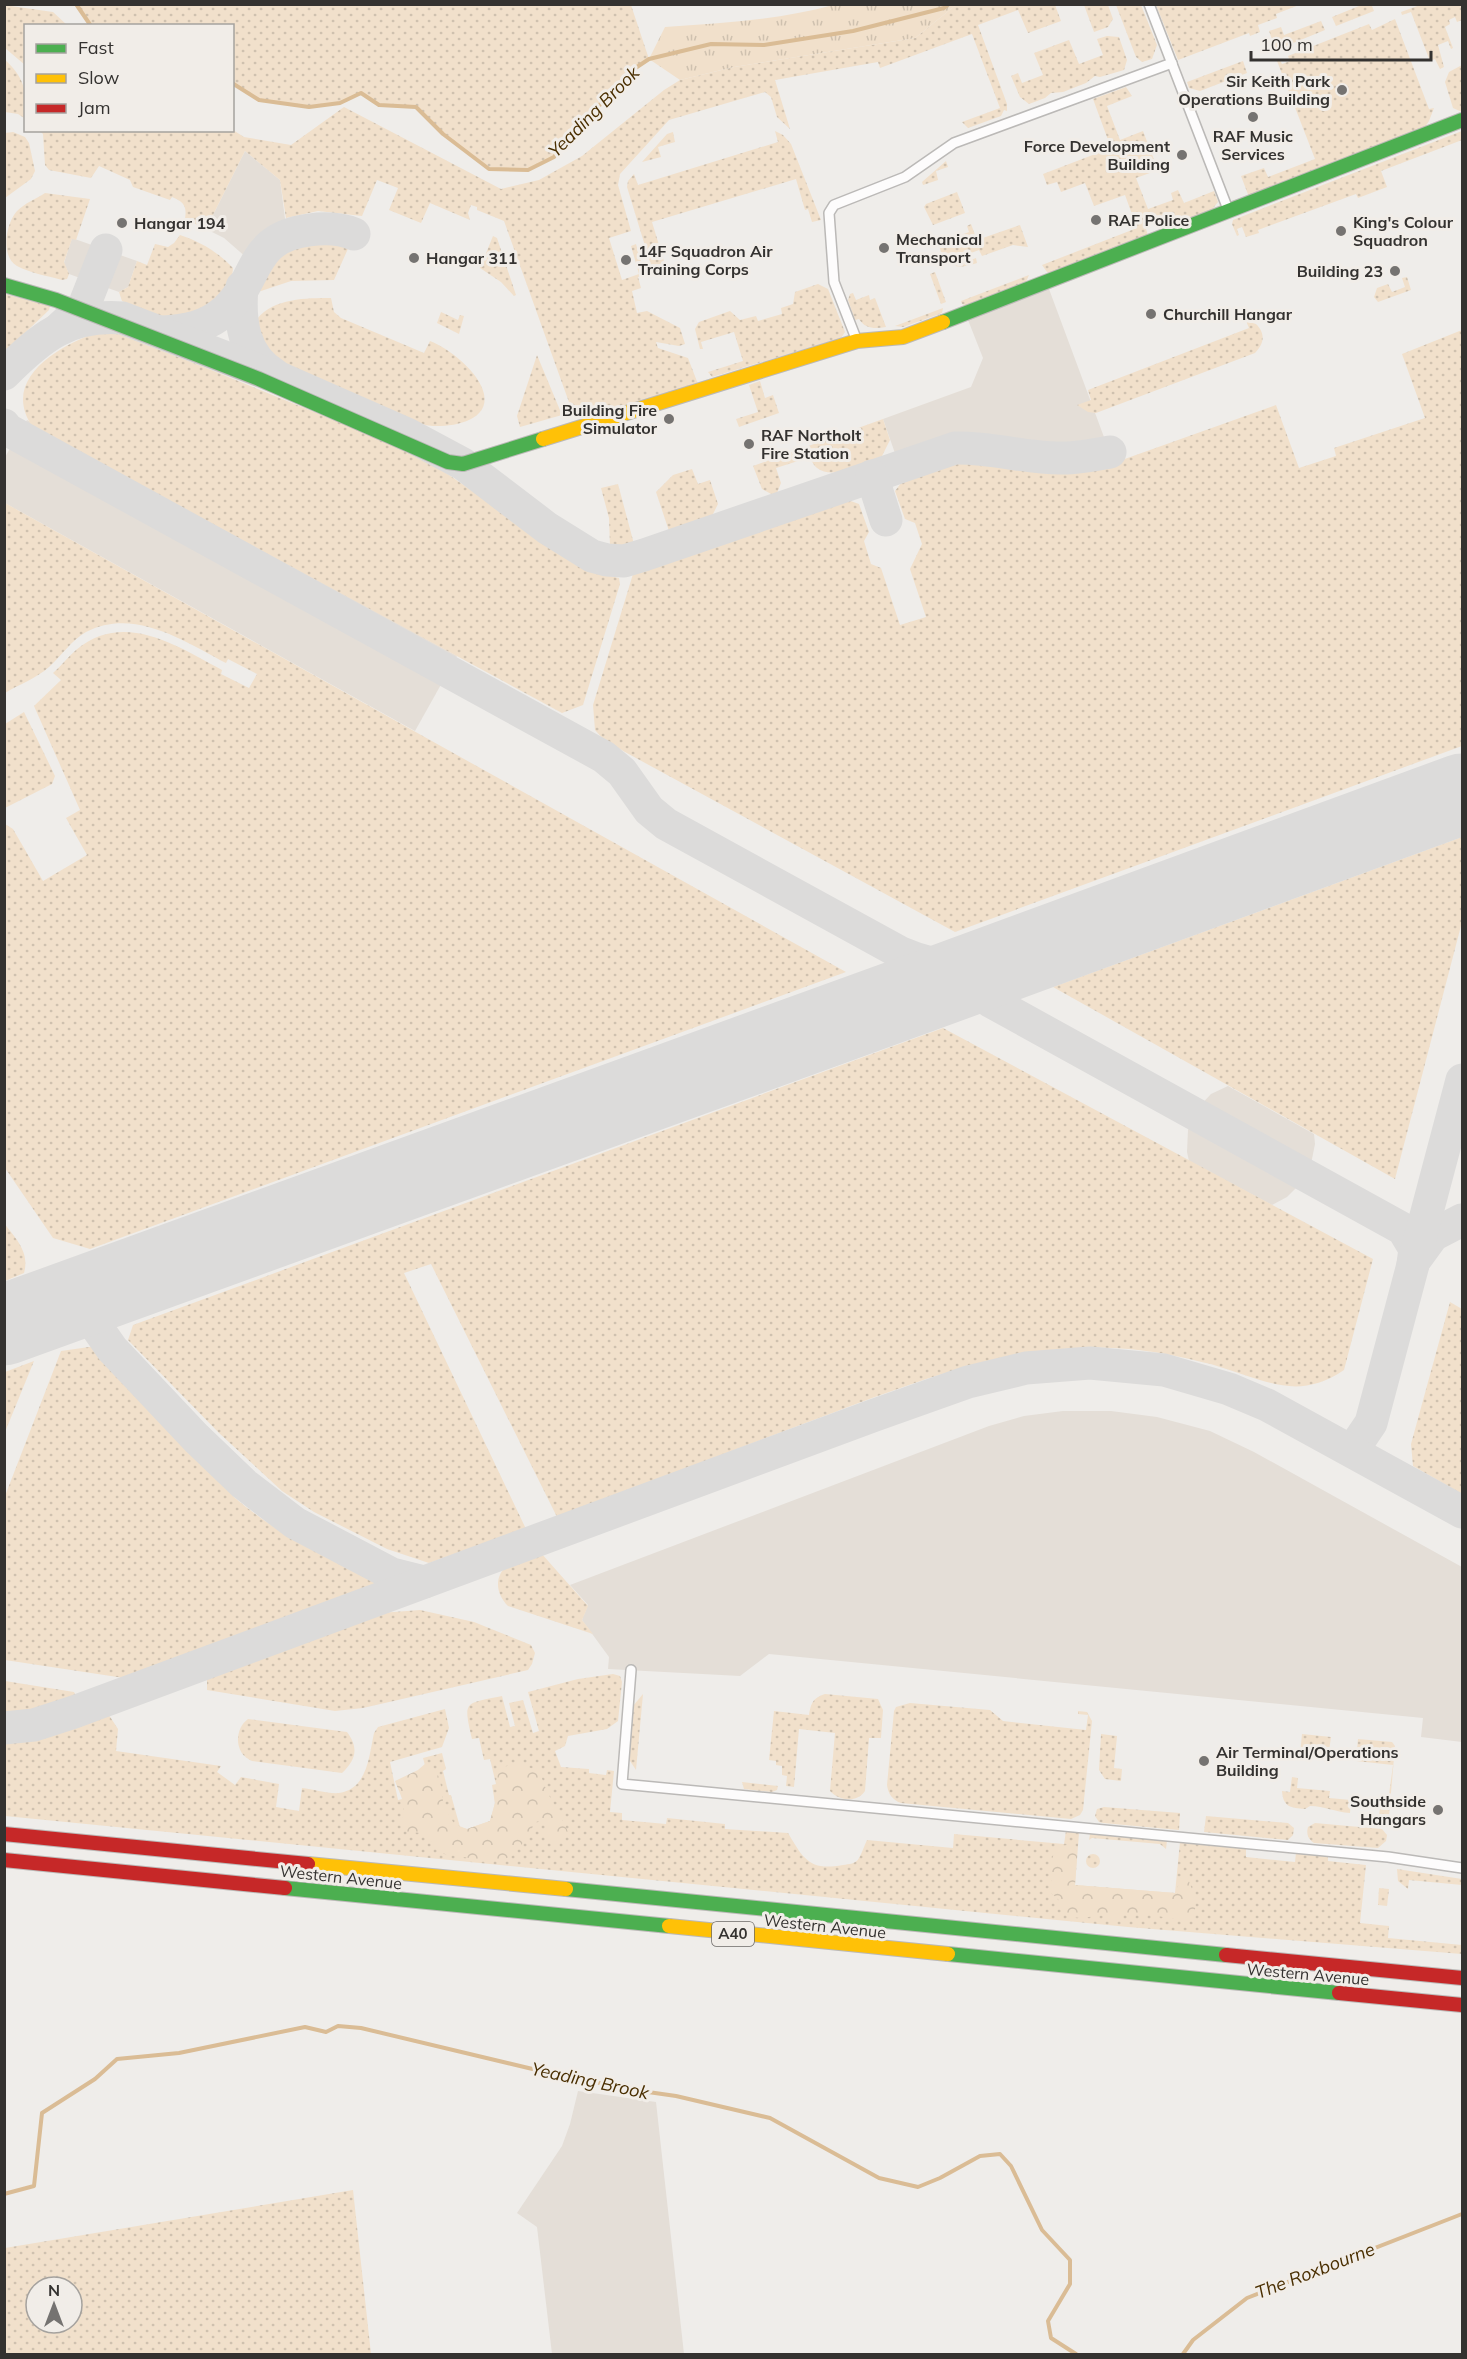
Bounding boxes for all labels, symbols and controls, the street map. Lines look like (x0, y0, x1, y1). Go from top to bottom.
legend (24, 24, 234, 132)
scale bar (1251, 24, 1431, 62)
text: 100 m (1260, 33, 1313, 56)
text: Fast (78, 36, 114, 59)
water label: Yeading Brook (543, 61, 645, 162)
text: Slow (78, 66, 120, 89)
place label: Sir Keith Park Operations Building (1178, 71, 1331, 109)
marker: Sir Keith Park Operations Building (1335, 83, 1349, 97)
text: Jam (78, 96, 111, 119)
marker: RAF Music Services (1246, 110, 1260, 124)
place label: RAF Music Services (1213, 126, 1293, 164)
place label: Force Development Building (1024, 136, 1170, 174)
marker: Force Development Building (1175, 148, 1189, 162)
place label: RAF Police (1108, 210, 1190, 230)
place label: King's Colour Squadron (1353, 212, 1454, 250)
place label: Hangar 194 (134, 213, 226, 233)
marker: RAF Police (1089, 213, 1103, 227)
marker: Hangar 194 (115, 216, 129, 230)
marker: King's Colour Squadron (1334, 224, 1348, 238)
place label: Mechanical Transport (896, 229, 982, 267)
place label: 14F Squadron Air Training Corps (638, 241, 773, 279)
marker: Mechanical Transport (877, 241, 891, 255)
place label: Hangar 311 (426, 248, 517, 268)
marker: Hangar 311 (407, 251, 421, 265)
marker: 14F Squadron Air Training Corps (619, 253, 633, 267)
place label: Building 23 (1297, 261, 1383, 281)
marker: Building 23 (1388, 264, 1402, 278)
place label: Churchill Hangar (1163, 304, 1293, 324)
marker: Churchill Hangar (1144, 307, 1158, 321)
place label: Building Fire Simulator (562, 400, 658, 438)
marker: Building Fire Simulator (662, 412, 676, 426)
place label: RAF Northolt Fire Station (761, 425, 861, 463)
marker: RAF Northolt Fire Station (742, 437, 756, 451)
place label: Air Terminal/Operations Building (1216, 1742, 1399, 1780)
marker: Air Terminal/Operations Building (1197, 1754, 1211, 1768)
place label: Southside Hangars (1350, 1791, 1426, 1829)
marker: Southside Hangars (1431, 1803, 1445, 1817)
street label: Western Avenue (279, 1861, 403, 1893)
street label: Western Avenue (763, 1910, 887, 1942)
road number: A40 (712, 1922, 754, 1946)
street label: Western Avenue (1246, 1959, 1370, 1989)
water label: Yeading Brook (529, 2057, 652, 2104)
water label: The Roxbourne (1252, 2237, 1378, 2304)
north arrow (24, 2275, 84, 2335)
text: N (48, 2280, 60, 2300)

